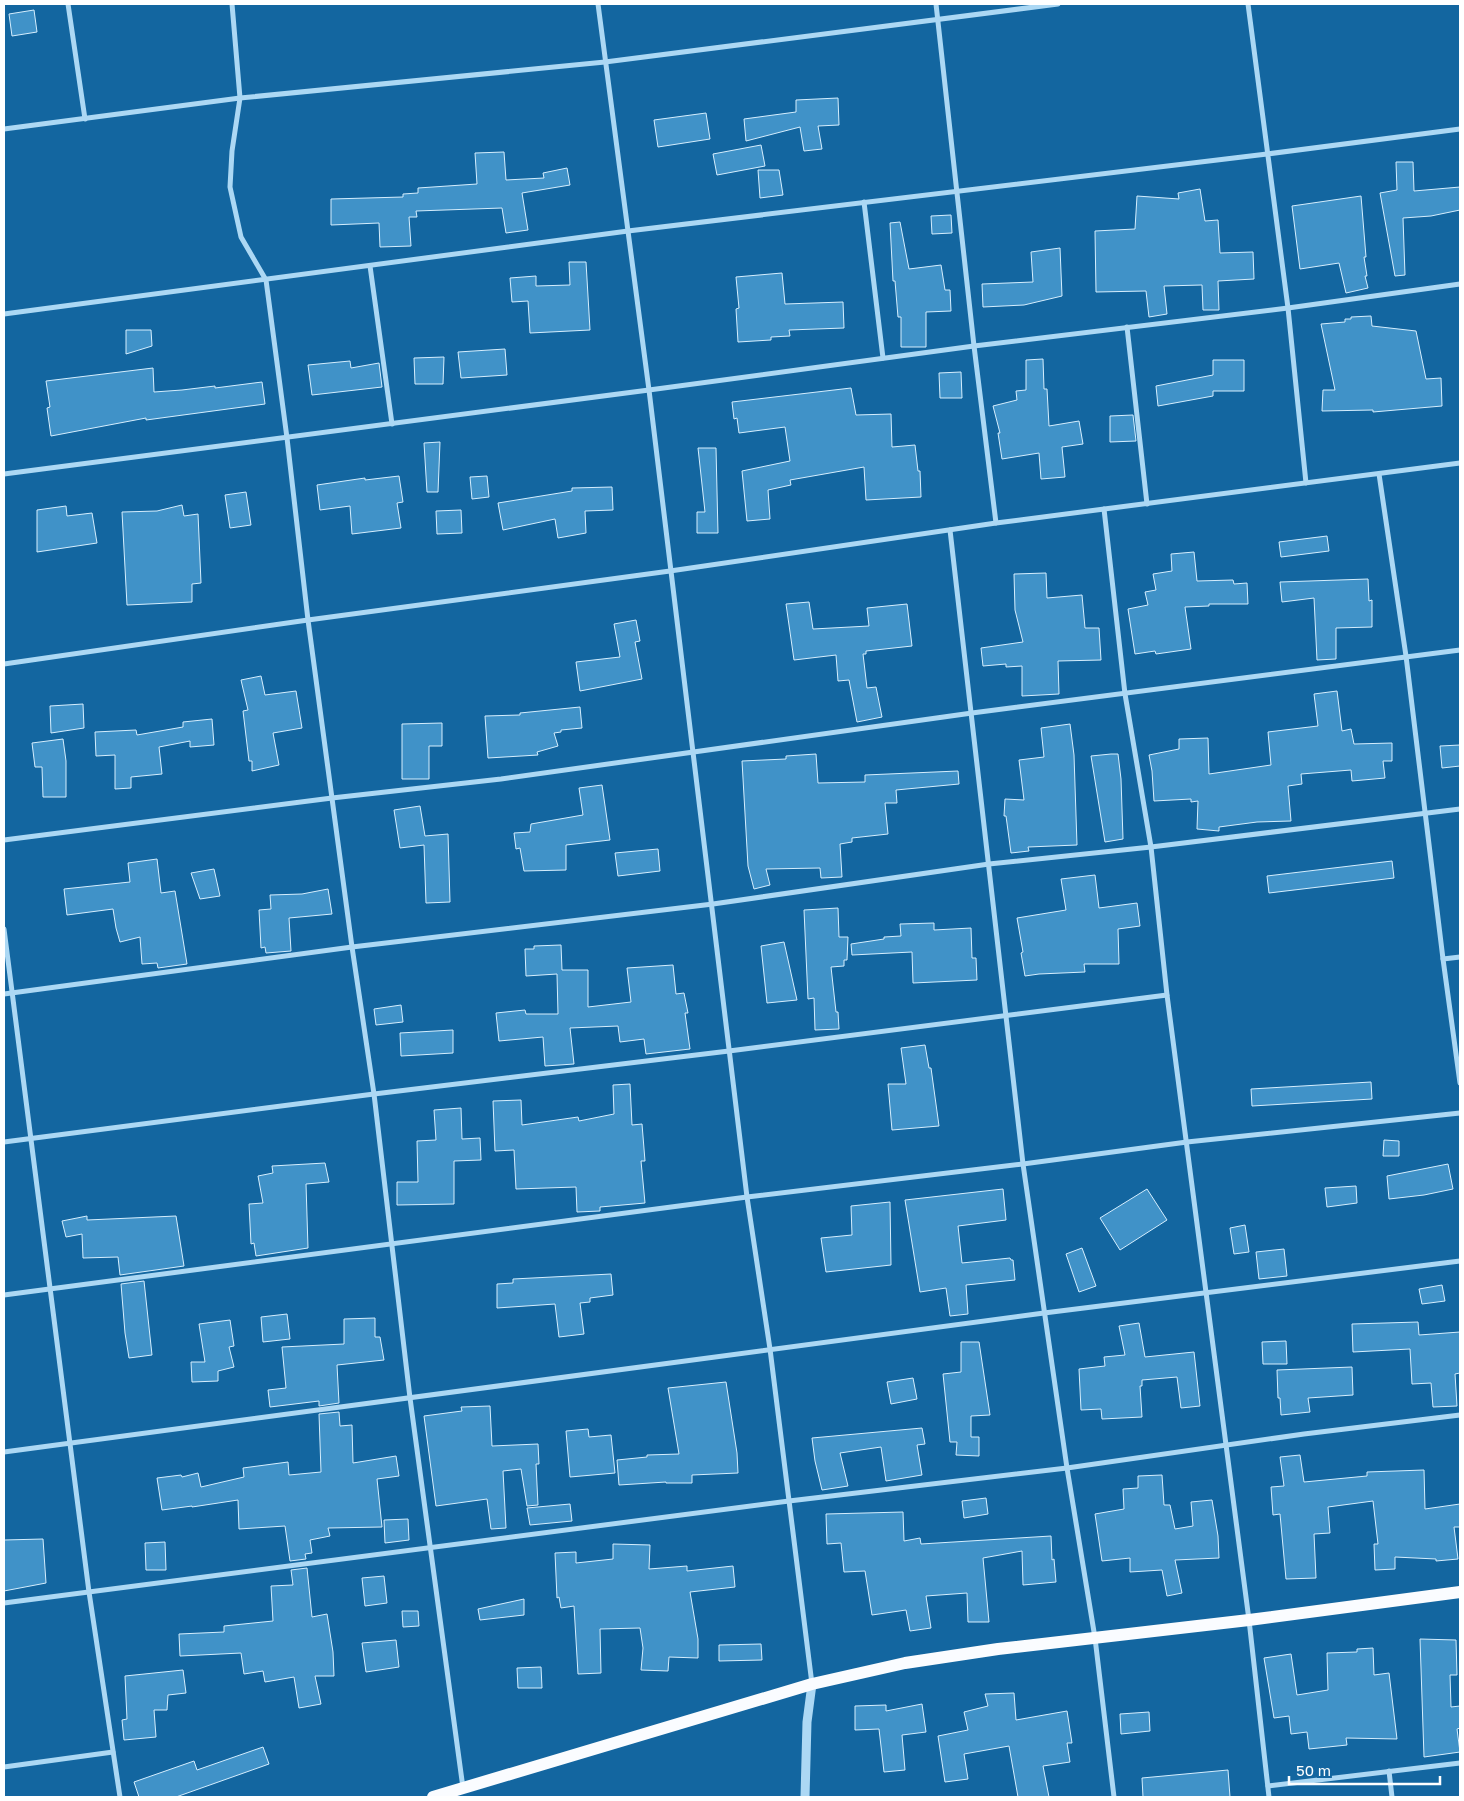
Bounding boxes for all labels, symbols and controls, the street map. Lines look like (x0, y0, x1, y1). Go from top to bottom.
scale bar (1289, 1754, 1440, 1786)
text: 50 m (1296, 1761, 1331, 1779)

